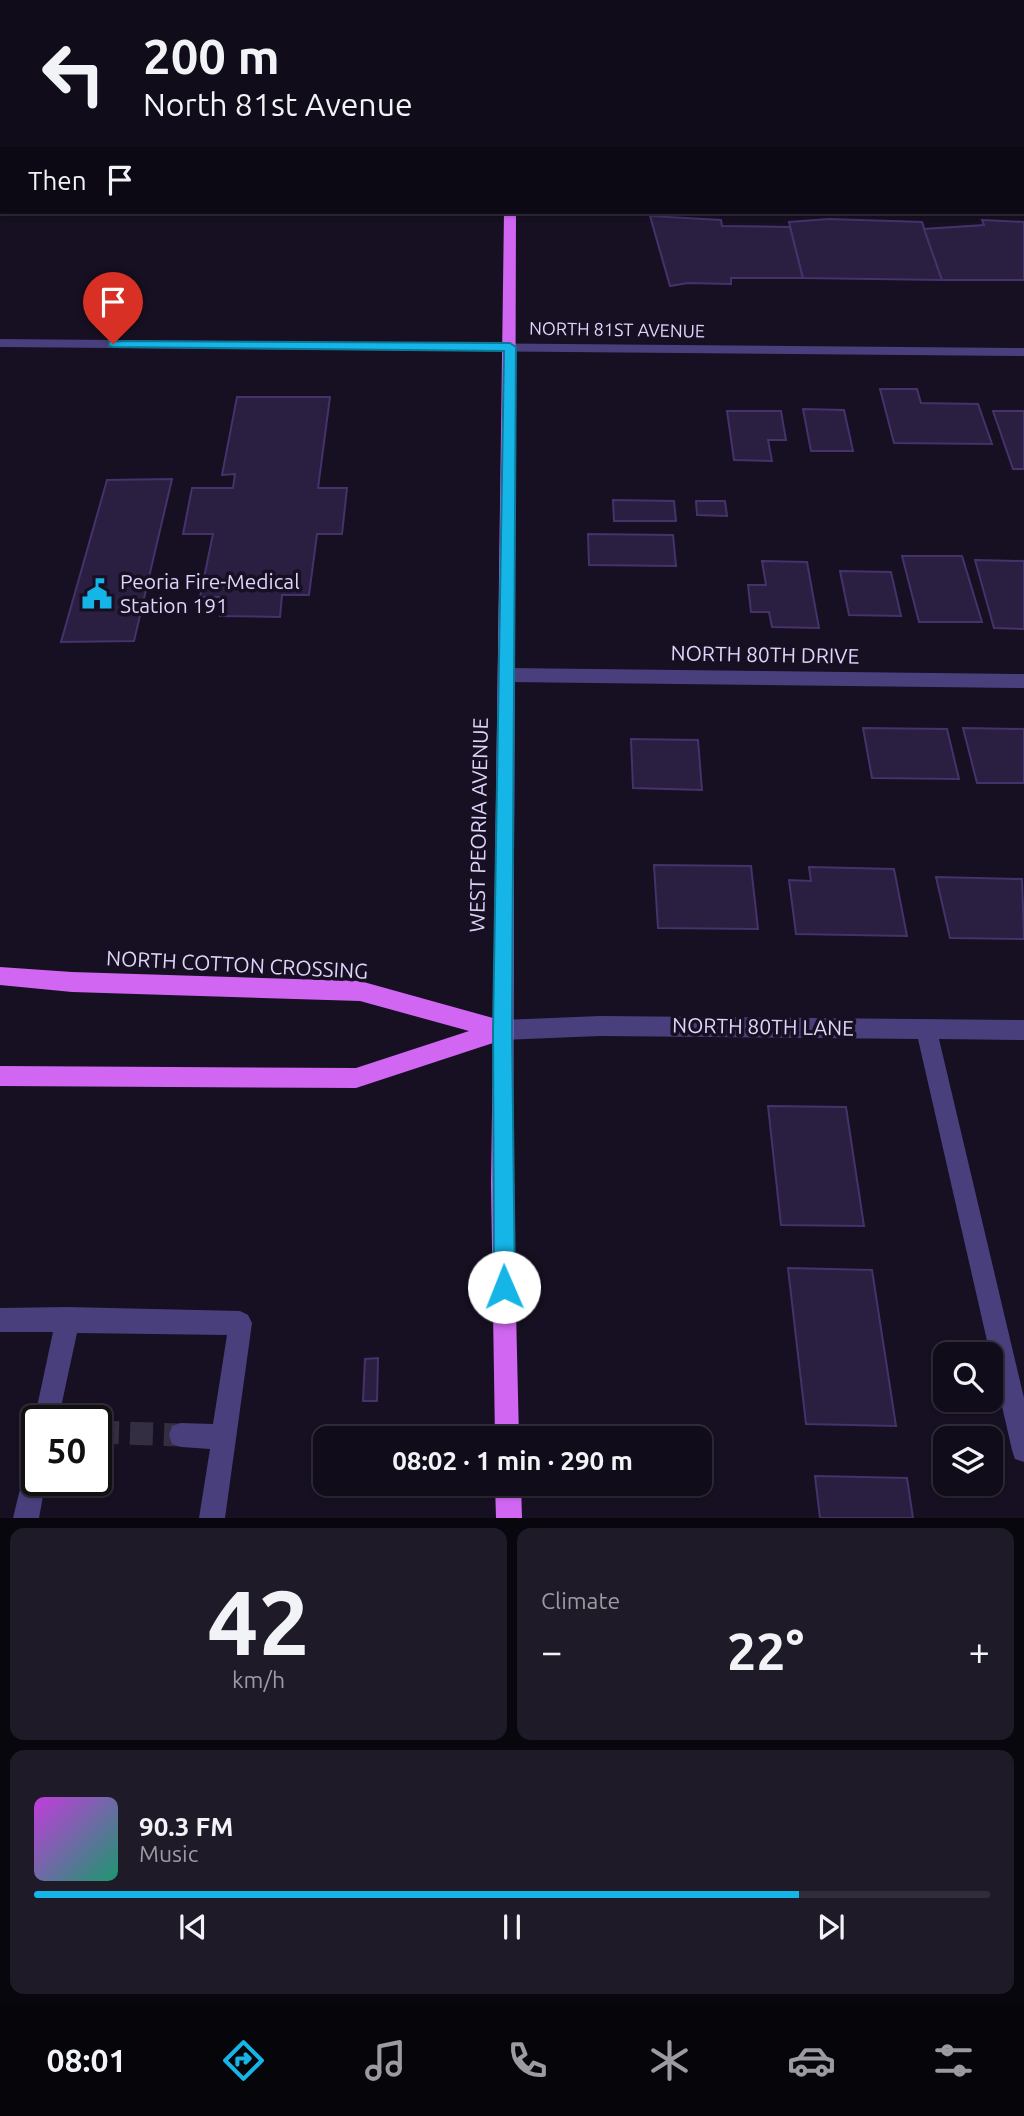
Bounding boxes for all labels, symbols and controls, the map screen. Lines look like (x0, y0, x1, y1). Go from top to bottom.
icon: left (28, 28, 119, 119)
text: 200 m (143, 28, 280, 83)
text: North 81st Avenue (143, 86, 413, 122)
icon: arrive (101, 161, 139, 199)
text: Then (28, 166, 87, 195)
pin (83, 272, 143, 344)
icon: arrive (94, 283, 132, 321)
street label: NORTH 81ST AVENUE (529, 317, 705, 341)
place label: Peoria Fire-Medical Station 191 (120, 569, 300, 617)
public building icon: Peoria Fire-Medical Station 191 (80, 577, 114, 611)
street label: NORTH 80TH DRIVE (670, 640, 860, 668)
street label: WEST PEORIA AVENUE (464, 717, 492, 932)
street label: NORTH COTTON CROSSING (105, 945, 369, 983)
street label: NORTH 80TH LANE (672, 1012, 854, 1040)
position arrow (467, 1250, 541, 1324)
map controls (933, 1342, 1003, 1496)
button: search (933, 1342, 1003, 1412)
speed limit sign: 50 (21, 1405, 112, 1496)
button: layers (933, 1426, 1003, 1496)
text: 08:02 · 1 min · 290 m (392, 1446, 633, 1475)
text: 42 (207, 1570, 310, 1672)
text: Climate (541, 1588, 620, 1613)
text: 22° (727, 1622, 804, 1680)
text: − (541, 1630, 562, 1672)
text: + (969, 1630, 990, 1672)
text: km/h (232, 1667, 285, 1692)
text: 90.3 FM (139, 1812, 233, 1841)
text: Music (139, 1841, 198, 1866)
icon: previous (174, 1908, 212, 1946)
icon: pause (493, 1908, 531, 1946)
icon: next (812, 1908, 850, 1946)
icon: directions (219, 2036, 268, 2085)
icon: music (361, 2036, 410, 2085)
icon: phone (503, 2036, 552, 2085)
icon: climate (645, 2036, 694, 2085)
icon: car (787, 2036, 836, 2085)
icon: filters (929, 2036, 978, 2085)
text: 08:01 (46, 2042, 127, 2078)

